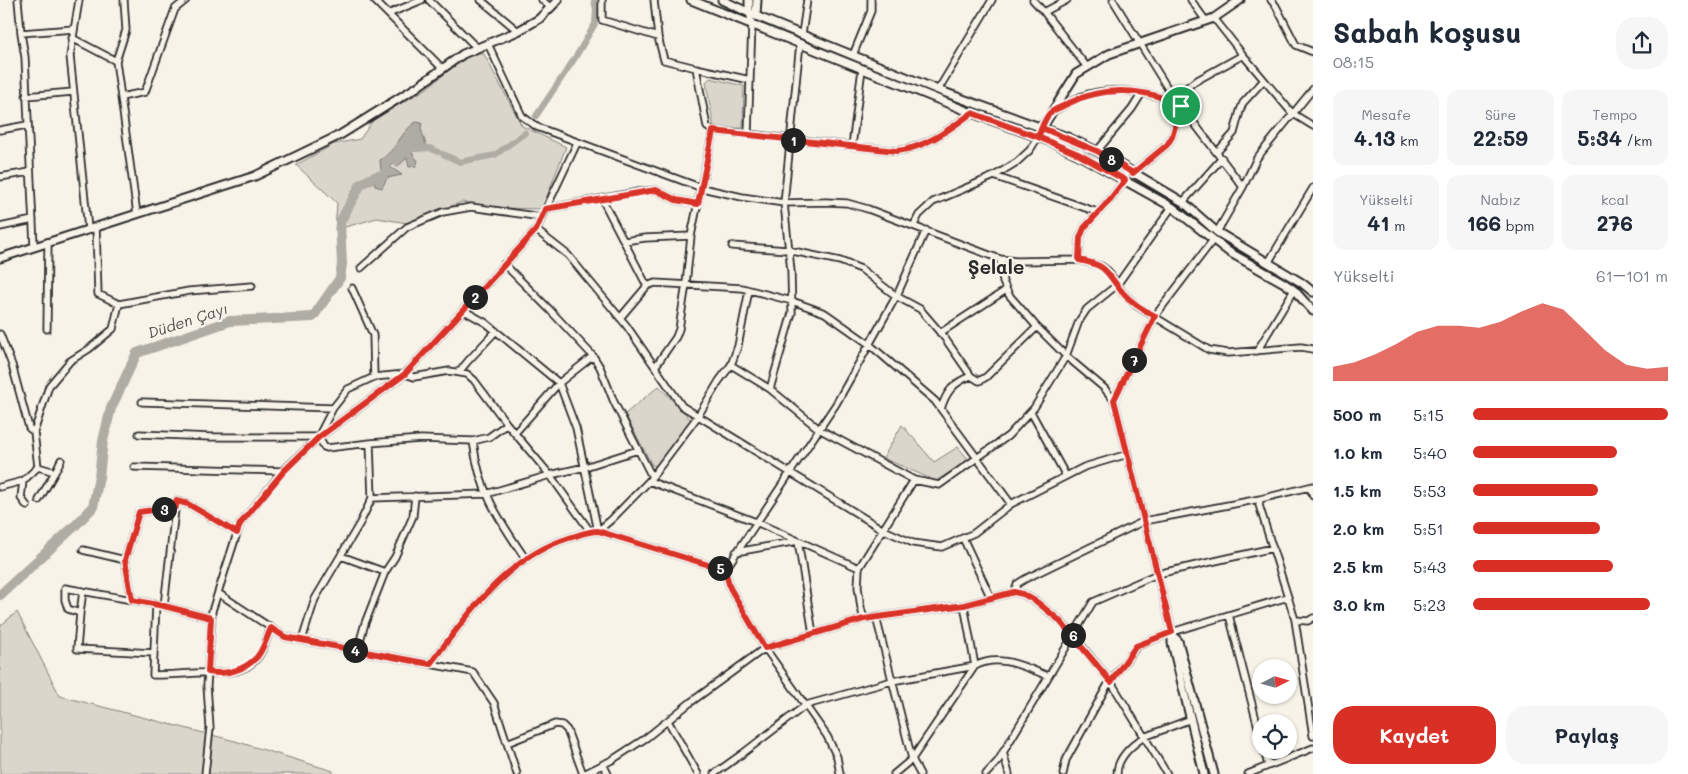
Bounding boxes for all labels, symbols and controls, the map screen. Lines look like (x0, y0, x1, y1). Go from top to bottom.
text: Sabah koşusu (1333, 14, 1521, 50)
button: share (1616, 17, 1668, 69)
text: 08:15 (1333, 51, 1374, 72)
pin (1160, 85, 1202, 127)
icon: arrive (1167, 92, 1195, 120)
text: Mesafe (1361, 105, 1411, 124)
text: Süre (1485, 105, 1516, 124)
text: Tempo (1593, 105, 1637, 124)
text: 4.13 (1354, 124, 1395, 151)
text: 22:59 (1473, 124, 1528, 151)
text: 5:34 (1577, 124, 1622, 151)
pin: 1 (780, 128, 806, 152)
text: 1 (790, 131, 797, 150)
text: km (1395, 131, 1419, 150)
text: /km (1622, 131, 1652, 150)
pin: 8 (1098, 146, 1124, 172)
text: 8 (1107, 150, 1116, 169)
text: Yükselti (1359, 190, 1413, 209)
text: Nabız (1480, 190, 1521, 209)
text: kcal (1601, 190, 1629, 209)
text: 41 (1367, 209, 1390, 236)
text: 166 (1467, 209, 1501, 236)
text: 276 (1597, 209, 1633, 236)
text: m (1390, 216, 1405, 235)
text: bpm (1501, 216, 1534, 235)
district label: Şelale (968, 254, 1024, 279)
text: Yükselti (1333, 265, 1394, 286)
text: 61–101 m (1596, 265, 1668, 286)
pin: 2 (462, 284, 488, 310)
text: 2 (472, 288, 479, 307)
water label: Düden Çayı (145, 298, 230, 342)
pin: 7 (1122, 348, 1146, 372)
text: 7 (1131, 351, 1138, 370)
text: 500 m (1333, 404, 1381, 425)
text: 5:15 (1413, 404, 1444, 425)
text: 1.0 km (1333, 442, 1382, 463)
text: 5:40 (1413, 442, 1447, 463)
text: 1.5 km (1333, 480, 1381, 501)
text: 5:53 (1413, 480, 1446, 501)
pin: 3 (152, 496, 176, 522)
text: 3 (160, 500, 169, 519)
text: 2.0 km (1333, 518, 1384, 539)
text: 5:51 (1413, 518, 1444, 539)
pin: 5 (708, 556, 732, 580)
text: 2.5 km (1333, 556, 1383, 577)
text: 5:43 (1413, 556, 1446, 577)
text: 5 (716, 559, 725, 578)
text: 3.0 km (1333, 594, 1385, 615)
text: 5:23 (1413, 594, 1446, 615)
pin: 6 (1060, 622, 1086, 648)
text: 6 (1069, 626, 1078, 645)
pin: 4 (342, 638, 368, 662)
text: 4 (351, 641, 360, 660)
north arrow (1252, 659, 1298, 704)
map controls (1252, 659, 1297, 759)
button: Kaydet (1333, 706, 1496, 764)
button: Paylaş (1506, 706, 1668, 764)
button: locate (1252, 714, 1297, 759)

